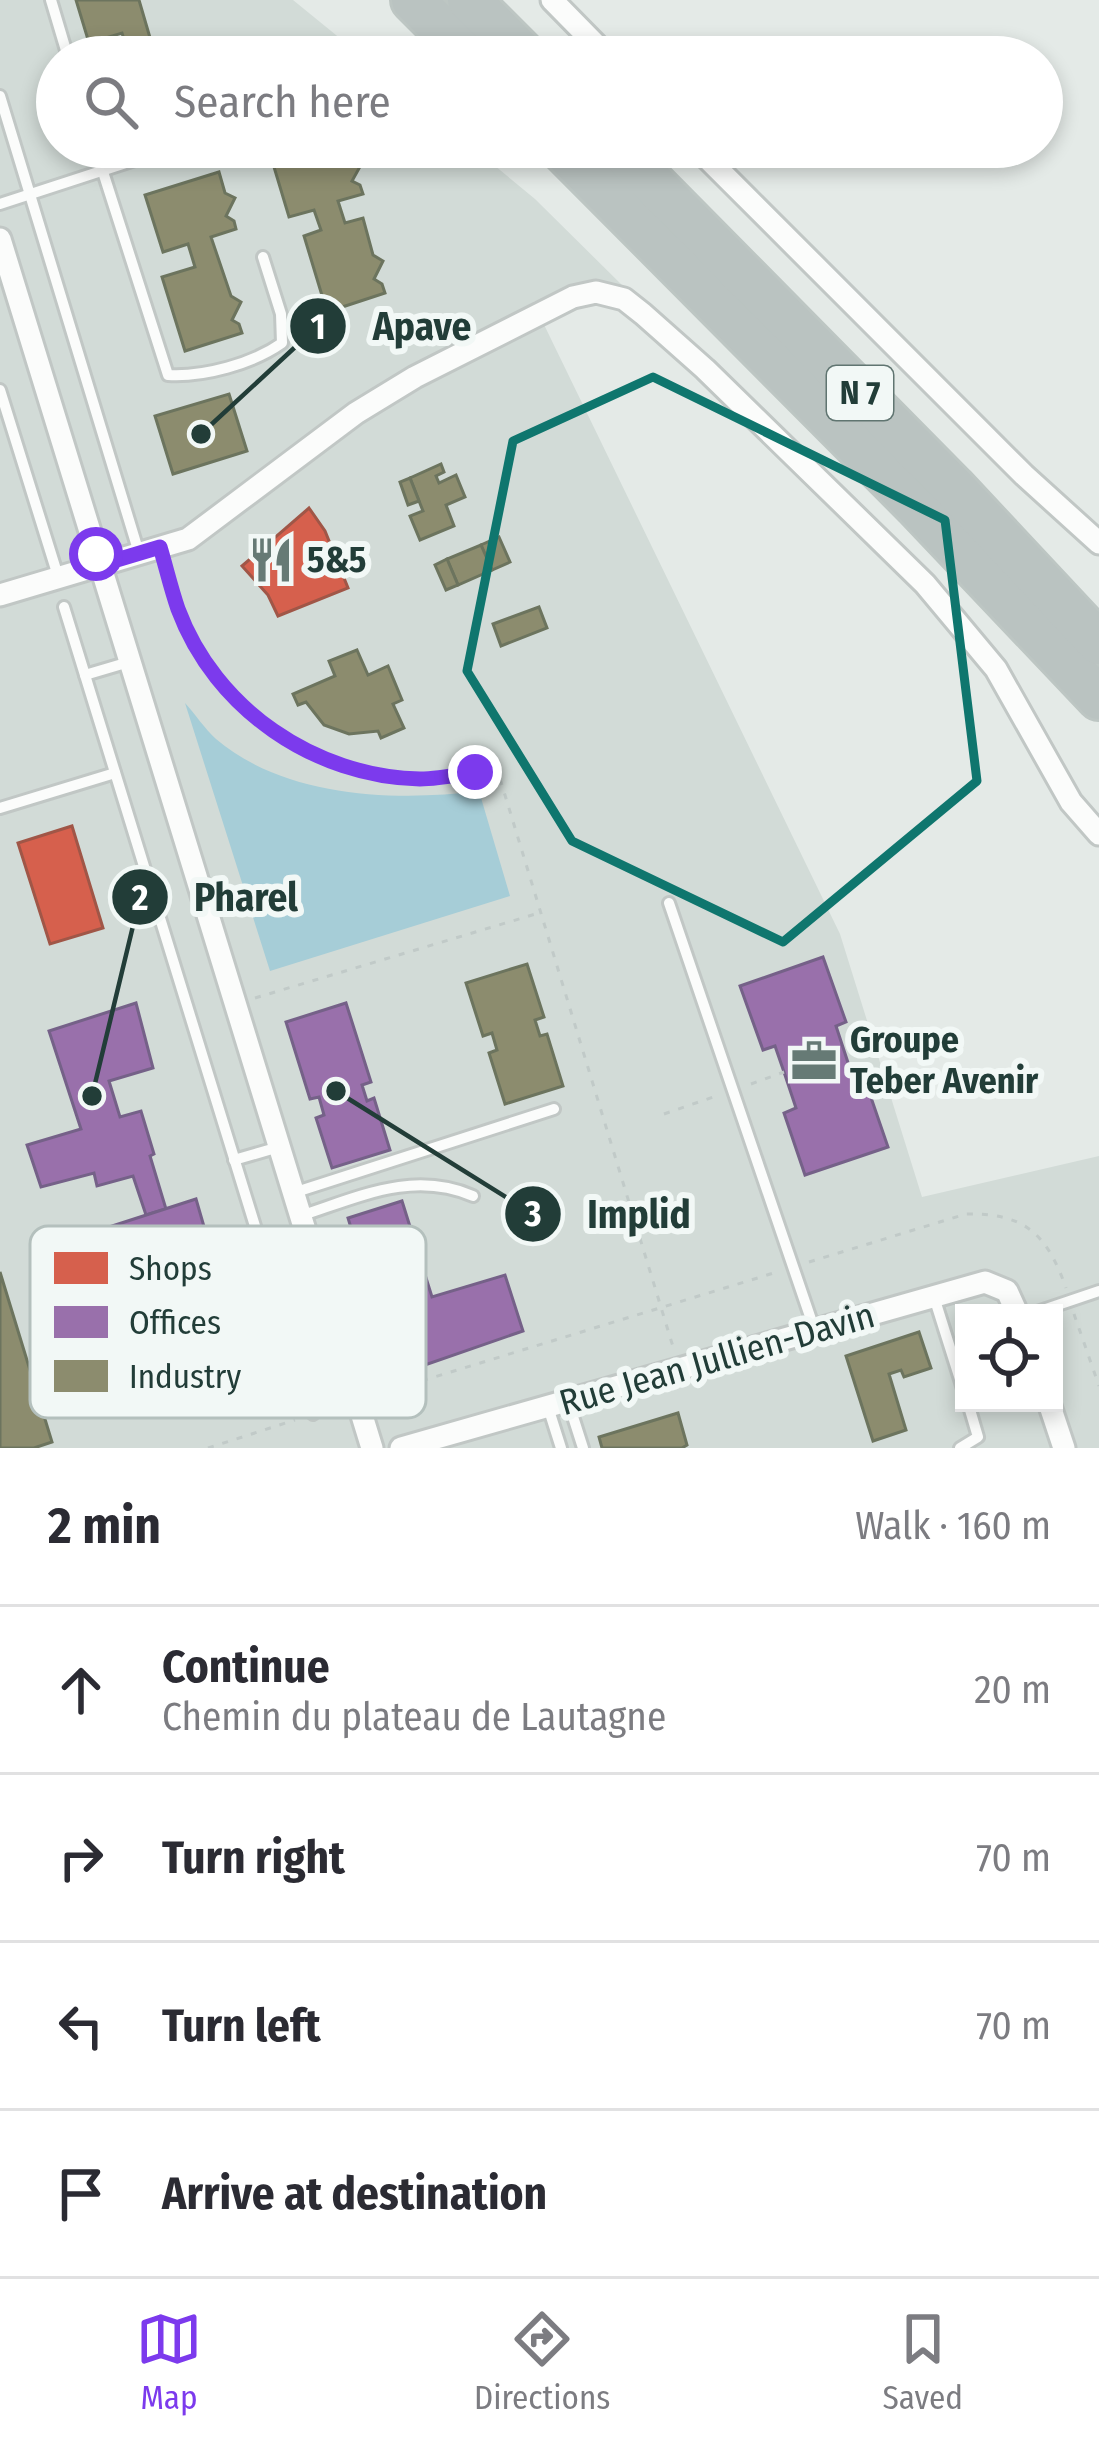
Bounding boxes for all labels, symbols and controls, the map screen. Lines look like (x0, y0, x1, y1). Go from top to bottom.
search box (36, 36, 1063, 168)
icon: search (78, 69, 144, 135)
text: Search here (174, 75, 391, 129)
callout: Apave (288, 289, 495, 364)
text: Apave (372, 304, 471, 350)
text: 1 (310, 305, 326, 349)
road number: N 7 (827, 366, 893, 420)
route start (69, 527, 123, 581)
restaurant icon: 5&5 (246, 535, 296, 585)
place label: 5&5 (307, 538, 367, 582)
route end (448, 745, 502, 799)
callout: Pharel (110, 860, 322, 935)
text: Pharel (194, 875, 298, 921)
text: 2 (131, 876, 148, 920)
place label: Groupe Teber Avenir (850, 1018, 1039, 1103)
office icon: Groupe Teber Avenir (789, 1036, 839, 1086)
callout: Implid (503, 1176, 714, 1251)
text: 3 (523, 1192, 542, 1236)
text: Implid (587, 1192, 691, 1238)
legend (30, 1226, 426, 1418)
text: Shops (129, 1249, 212, 1289)
street label: Rue Jean Jullien-Davin (554, 1293, 880, 1425)
text: Offices (129, 1303, 221, 1343)
map controls (955, 1304, 1063, 1412)
button: locate (955, 1304, 1063, 1412)
text: Industry (129, 1357, 241, 1397)
text: 2 min (48, 1495, 161, 1557)
text: Walk · 160 m (855, 1503, 1051, 1549)
text: Continue (162, 1640, 330, 1694)
icon: ahead (48, 1657, 114, 1723)
text: 20 m (974, 1667, 1051, 1713)
text: Chemin du plateau de Lautagne (162, 1694, 666, 1740)
icon: right (48, 1825, 114, 1891)
text: Turn right (162, 1831, 345, 1885)
text: 70 m (976, 1835, 1051, 1881)
icon: left (48, 1993, 114, 2059)
text: Turn left (162, 1999, 321, 2053)
text: 70 m (976, 2003, 1051, 2049)
icon: arrive (48, 2161, 114, 2227)
text: Arrive at destination (162, 2167, 547, 2221)
tab: Map (136, 2306, 202, 2418)
tab: Directions (474, 2306, 610, 2418)
tab: Saved (882, 2306, 963, 2418)

